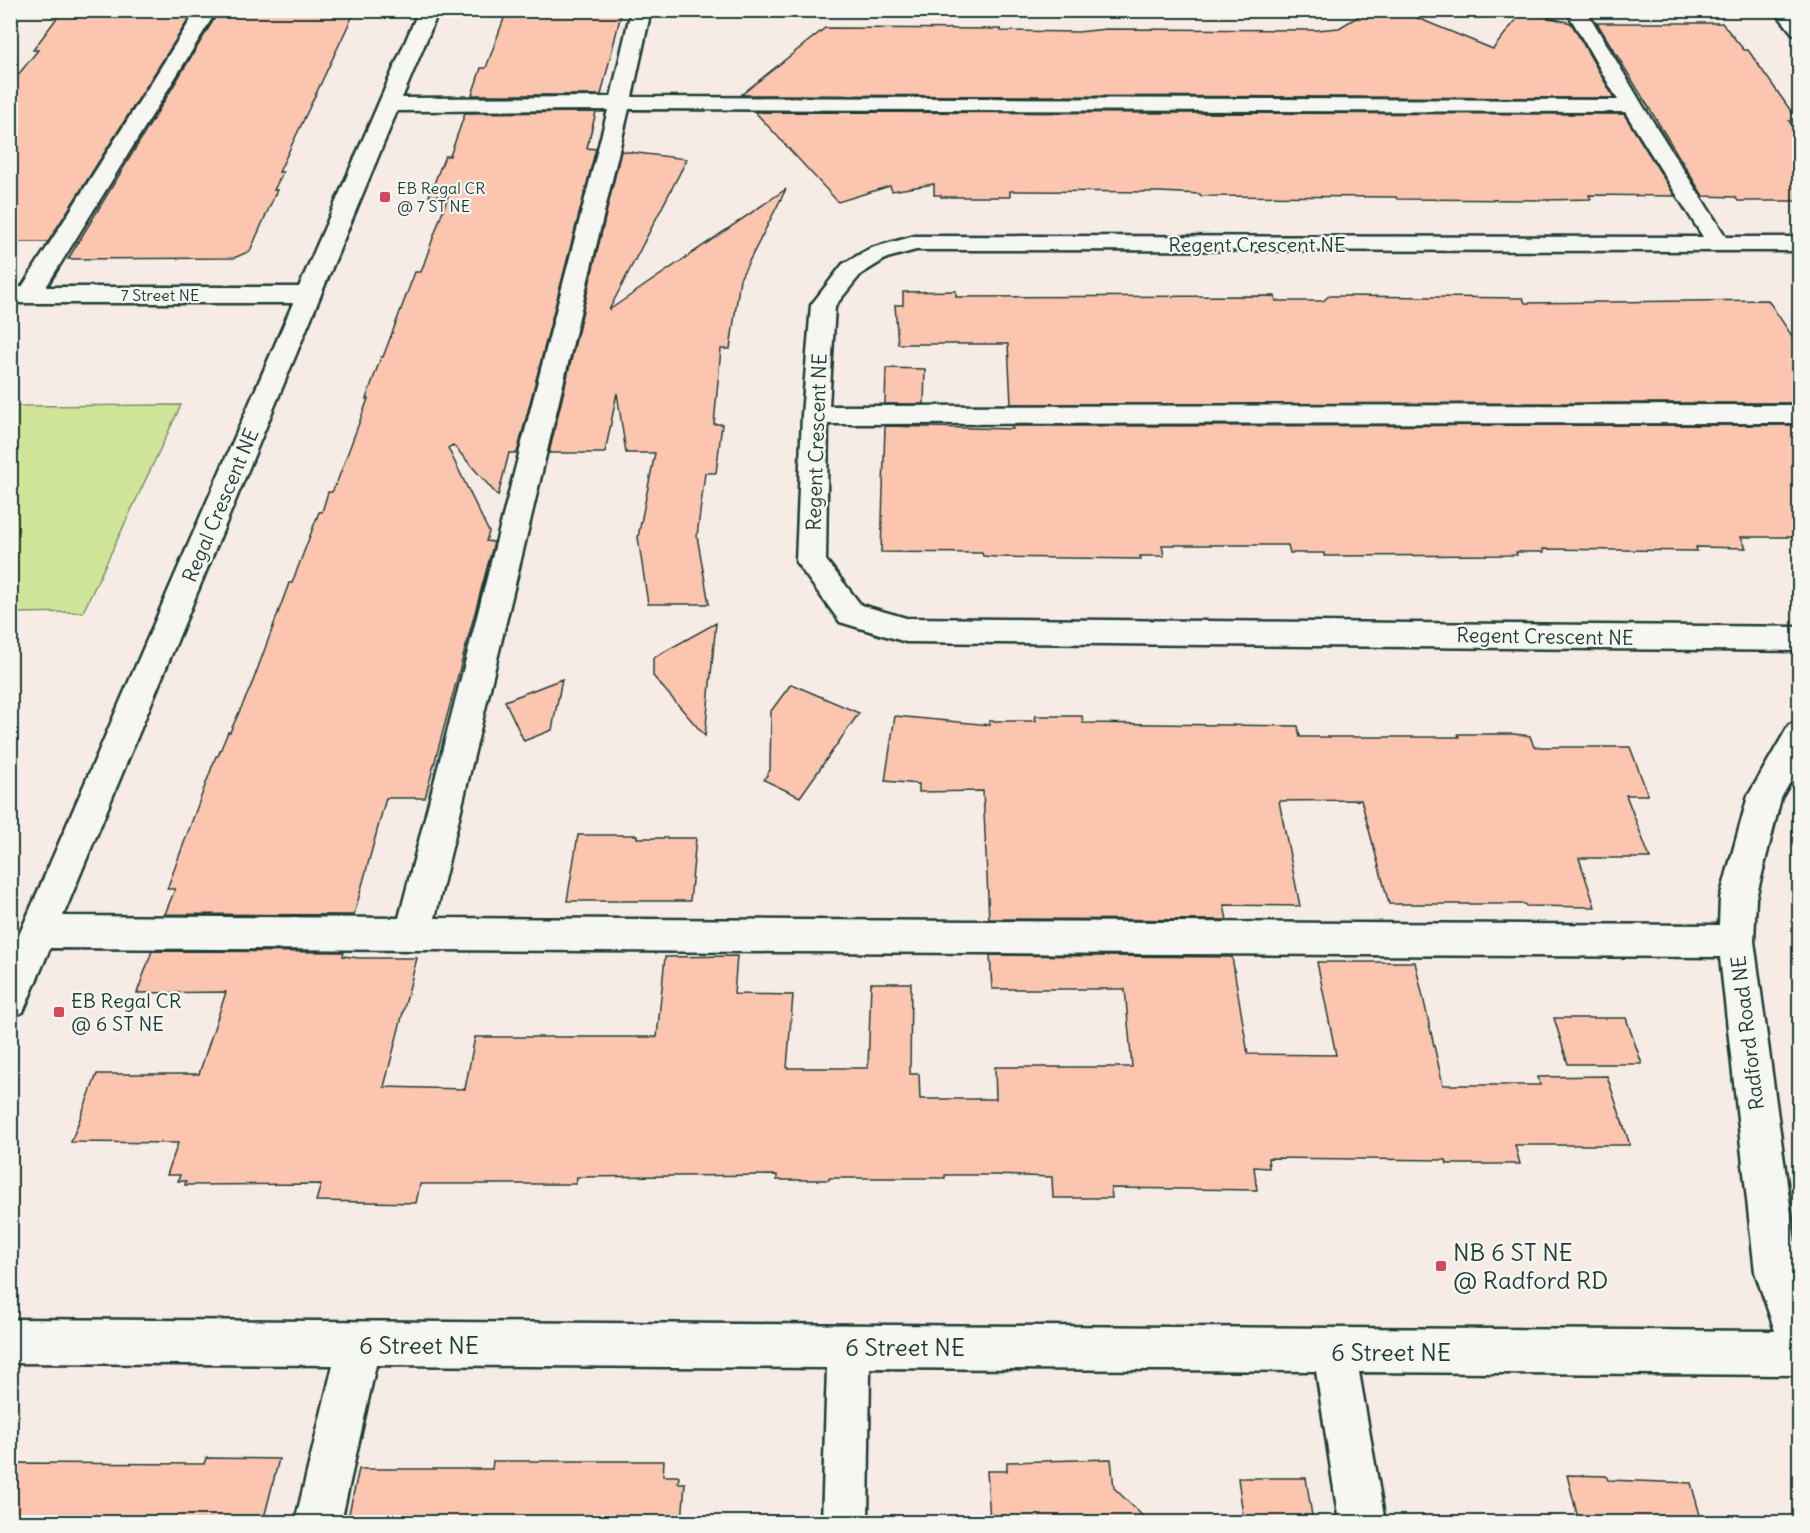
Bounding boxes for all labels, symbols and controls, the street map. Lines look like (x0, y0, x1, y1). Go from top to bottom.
place label: EB Regal CR @ 7 ST NE (397, 178, 485, 216)
marker: EB Regal CR @ 7 ST NE (378, 190, 392, 204)
street label: Regent Crescent NE (1168, 232, 1346, 257)
street label: 7 Street NE (121, 285, 199, 305)
street label: Regent Crescent NE (800, 353, 832, 531)
street label: Regal Crescent NE (176, 424, 264, 586)
street label: Regent Crescent NE (1456, 622, 1634, 650)
street label: Radford Road NE (1725, 955, 1769, 1111)
place label: EB Regal CR @ 6 ST NE (71, 988, 182, 1036)
marker: EB Regal CR @ 6 ST NE (52, 1005, 66, 1019)
place label: NB 6 ST NE @ Radford RD (1453, 1237, 1608, 1295)
marker: NB 6 ST NE @ Radford RD (1434, 1259, 1448, 1273)
street label: 6 Street NE (359, 1330, 479, 1360)
street label: 6 Street NE (845, 1332, 965, 1362)
street label: 6 Street NE (1331, 1337, 1451, 1367)

